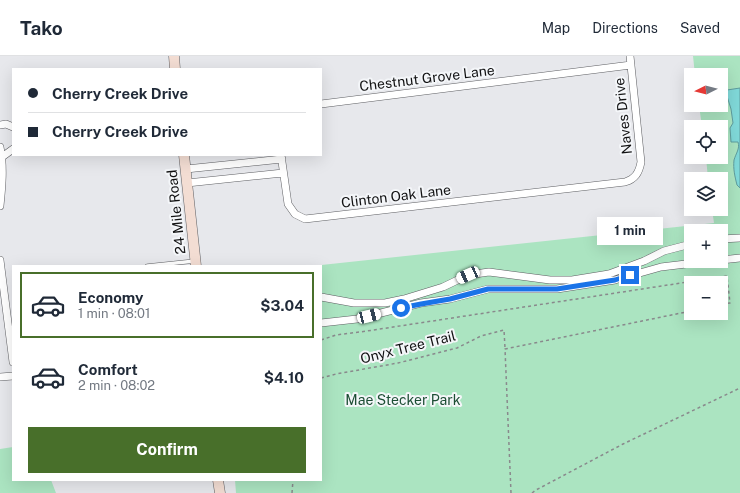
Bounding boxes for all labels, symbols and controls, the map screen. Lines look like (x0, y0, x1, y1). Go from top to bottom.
text: Tako (20, 17, 63, 39)
text: Map (542, 20, 570, 36)
text: Directions (592, 20, 658, 36)
text: Saved (680, 20, 720, 36)
street label: Chestnut Grove Lane (358, 62, 496, 94)
north arrow (684, 68, 728, 112)
map controls (684, 68, 728, 320)
street label: Naves Drive (611, 77, 635, 155)
text: Cherry Creek Drive (52, 85, 188, 102)
button: locate (684, 120, 728, 164)
text: Cherry Creek Drive (52, 123, 188, 140)
street label: 24 Mile Road (164, 169, 188, 255)
button: layers (684, 172, 728, 216)
street label: Clinton Oak Lane (340, 181, 452, 211)
callout: 1 min (597, 217, 663, 245)
text: 1 min (614, 223, 646, 238)
button: + (684, 224, 728, 268)
car (455, 265, 481, 285)
route end (621, 266, 639, 284)
button: − (684, 276, 728, 320)
icon: car (30, 287, 66, 323)
text: Economy (78, 289, 143, 306)
text: $3.04 (260, 297, 304, 314)
route start (392, 299, 410, 317)
text: 1 min · 08:01 (78, 306, 150, 321)
car (356, 307, 382, 325)
street label: Onyx Tree Trail (359, 327, 457, 367)
icon: car (30, 359, 66, 395)
text: Comfort (78, 361, 138, 378)
text: $4.10 (264, 369, 304, 386)
text: 2 min · 08:02 (78, 378, 155, 393)
park label: Mae Stecker Park (345, 392, 461, 408)
button: Confirm (28, 427, 306, 473)

